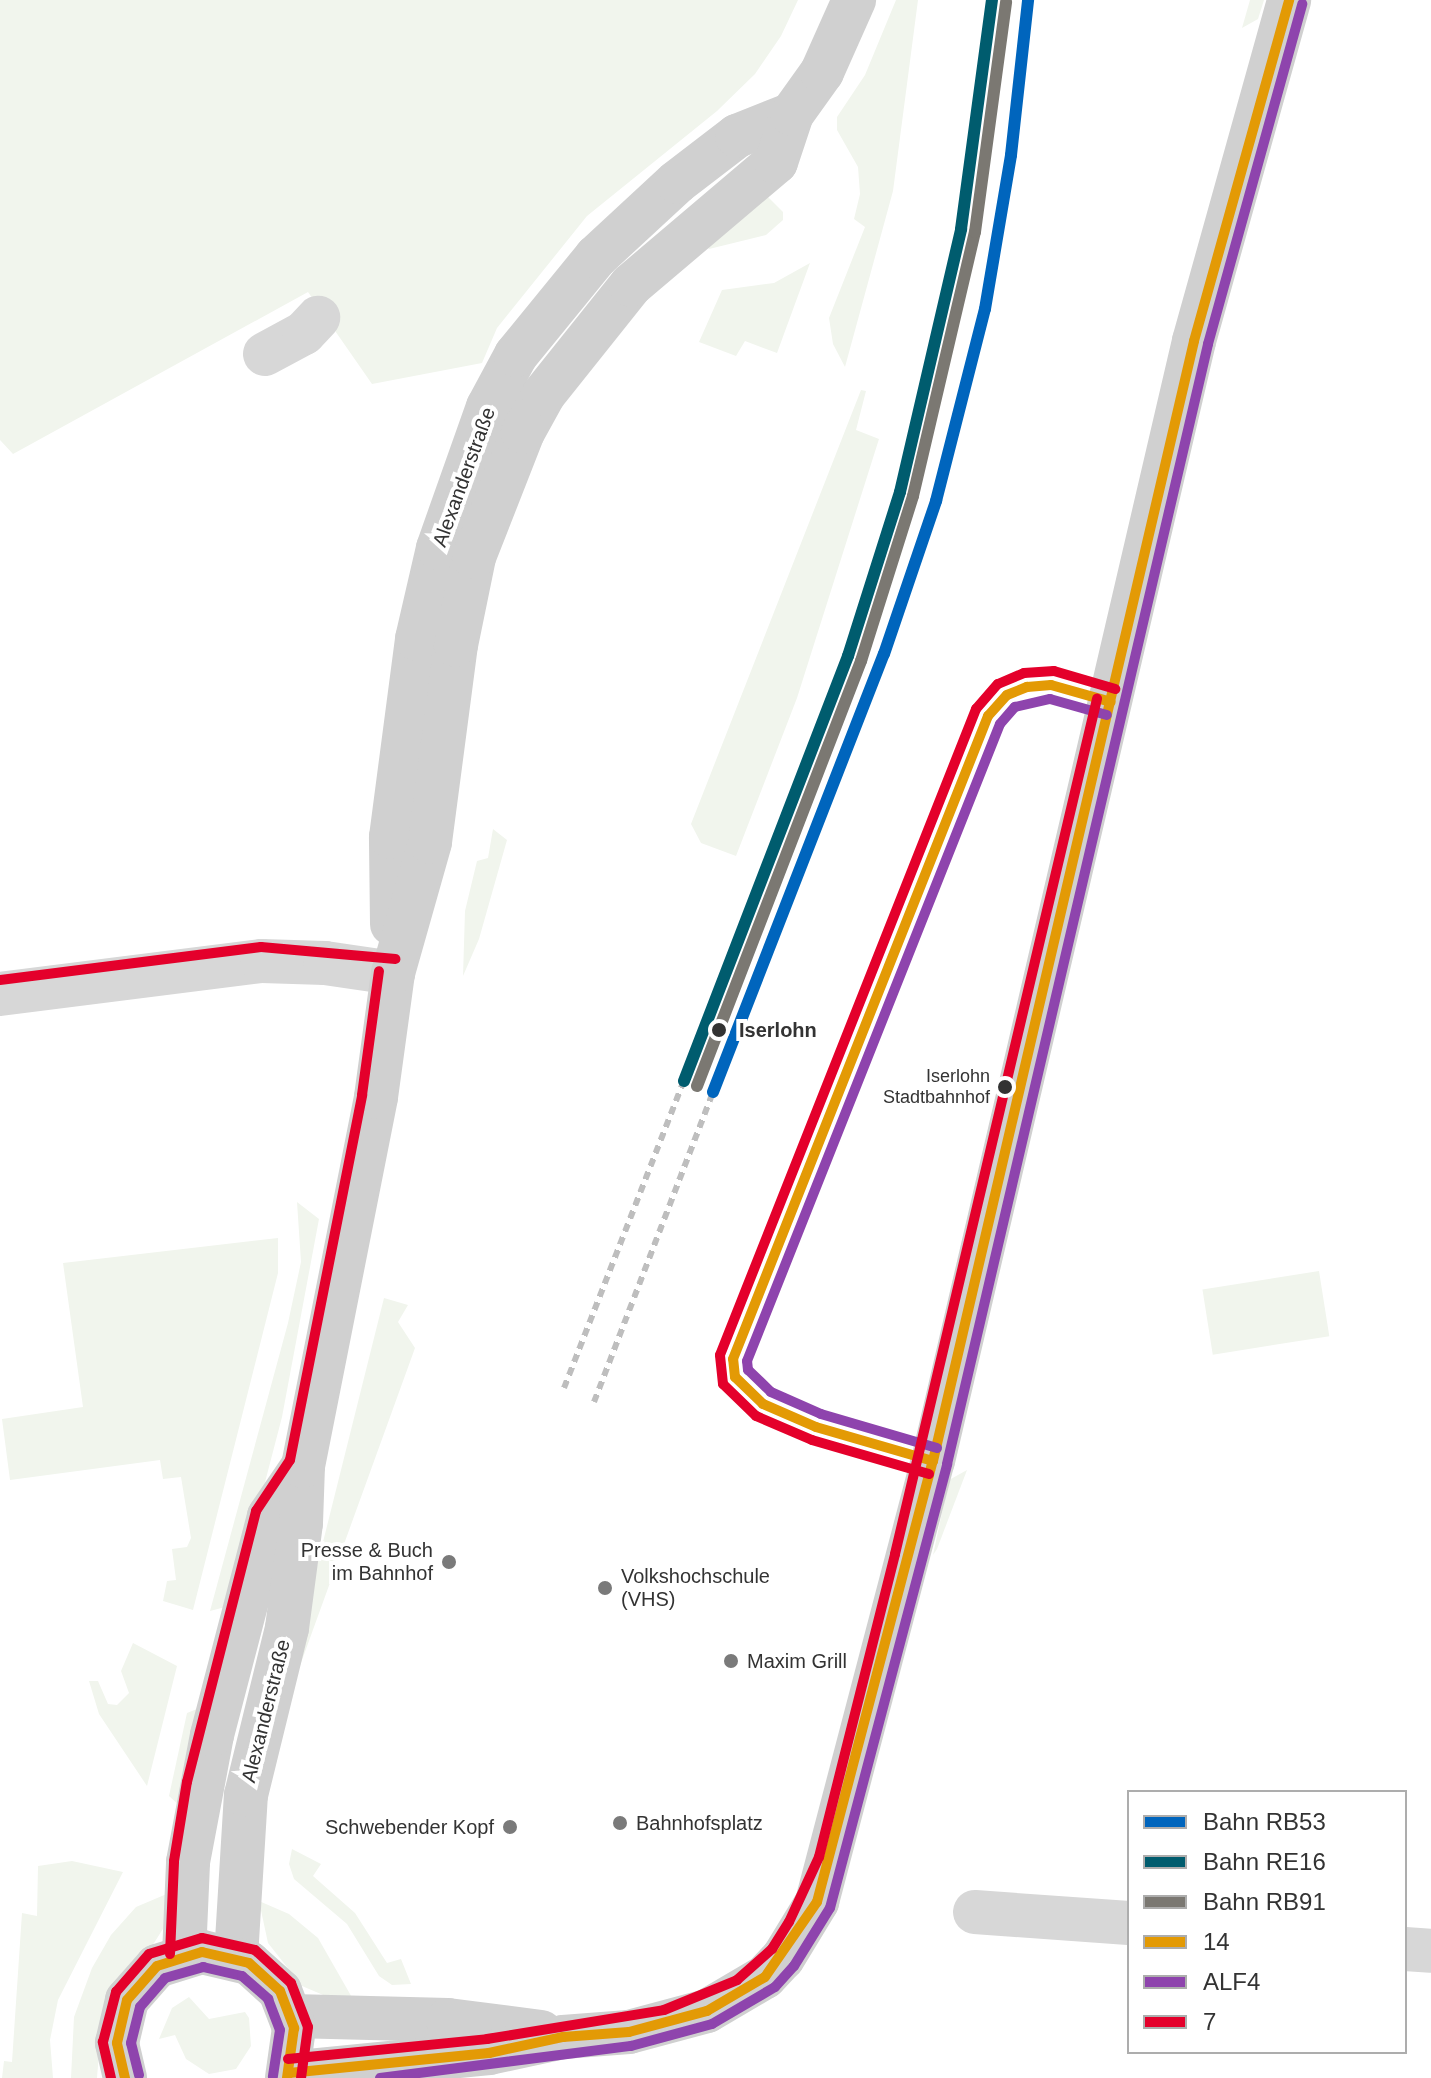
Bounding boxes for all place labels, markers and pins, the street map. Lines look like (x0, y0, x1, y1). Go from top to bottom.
marker: Iserlohn (706, 1017, 732, 1043)
place label: Iserlohn (739, 1018, 817, 1042)
place label: Iserlohn Stadtbahnhof (883, 1066, 990, 1108)
marker: Iserlohn Stadtbahnhof (997, 1079, 1013, 1095)
place label: Presse & Buch im Bahnhof (301, 1538, 433, 1585)
marker: Presse & Buch im Bahnhof (440, 1553, 458, 1571)
place label: Volkshochschule (VHS) (621, 1564, 770, 1611)
marker: Volkshochschule (VHS) (596, 1579, 614, 1597)
place label: Maxim Grill (747, 1649, 847, 1673)
marker: Maxim Grill (722, 1652, 740, 1670)
place label: Bahnhofsplatz (636, 1811, 763, 1835)
marker: Bahnhofsplatz (611, 1814, 629, 1832)
place label: Schwebender Kopf (325, 1815, 494, 1839)
marker: Schwebender Kopf (501, 1818, 519, 1836)

